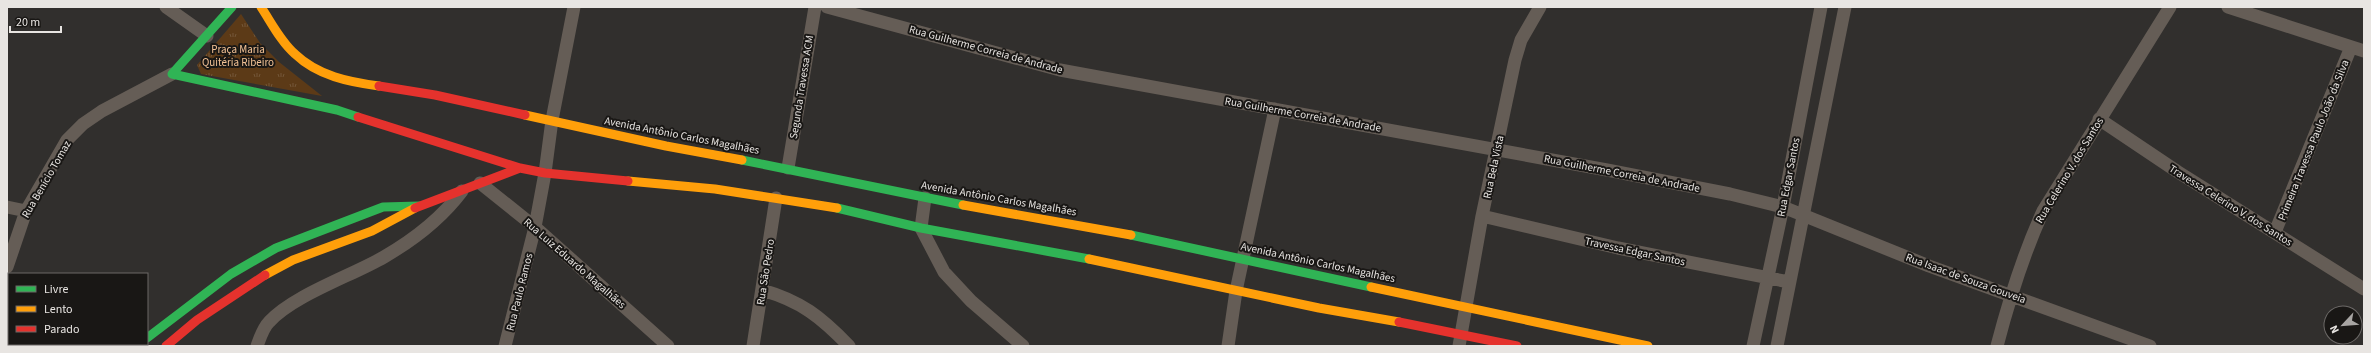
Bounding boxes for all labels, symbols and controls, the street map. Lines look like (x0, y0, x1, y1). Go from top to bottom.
scale bar (10, 8, 61, 34)
text: 20 m (16, 14, 40, 31)
street label: Rua Guilherme Correia de Andrade (907, 22, 1065, 77)
street label: Segunda Travessa ACM (786, 34, 817, 140)
park label: Praça Maria Quitéria Ribeiro (202, 42, 274, 70)
street label: Primeira Travessa Paulo João da Silva (2274, 58, 2353, 223)
street label: Rua Guilherme Correia de Andrade (1224, 93, 1383, 136)
street label: Avenida Antônio Carlos Magalhães (603, 113, 761, 158)
street label: Rua Celerino V. dos Santos (2032, 114, 2107, 226)
street label: Rua Bela Vista (1479, 134, 1508, 200)
street label: Rua Edgar Santos (1773, 136, 1804, 218)
street label: Rua Benício Tomaz (18, 138, 75, 221)
street label: Rua Guilherme Correia de Andrade (1543, 151, 1702, 196)
street label: Travessa Celerino V. dos Santos (2166, 161, 2296, 250)
street label: Avenida Antônio Carlos Magalhães (920, 177, 1078, 220)
street label: Rua Luiz Eduardo Magalhães (520, 215, 629, 312)
street label: Travessa Edgar Santos (1583, 234, 1687, 270)
street label: Rua São Pedro (753, 238, 778, 306)
street label: Avenida Antônio Carlos Magalhães (1239, 239, 1397, 286)
street label: Rua Isaac de Souza Gouveia (1904, 250, 2028, 307)
street label: Rua Paulo Ramos (503, 251, 536, 333)
legend (8, 273, 148, 345)
text: Livre (44, 281, 68, 298)
text: Lento (44, 301, 73, 318)
north arrow (2323, 305, 2363, 345)
text: Parado (44, 321, 79, 338)
text: N (2326, 323, 2343, 336)

